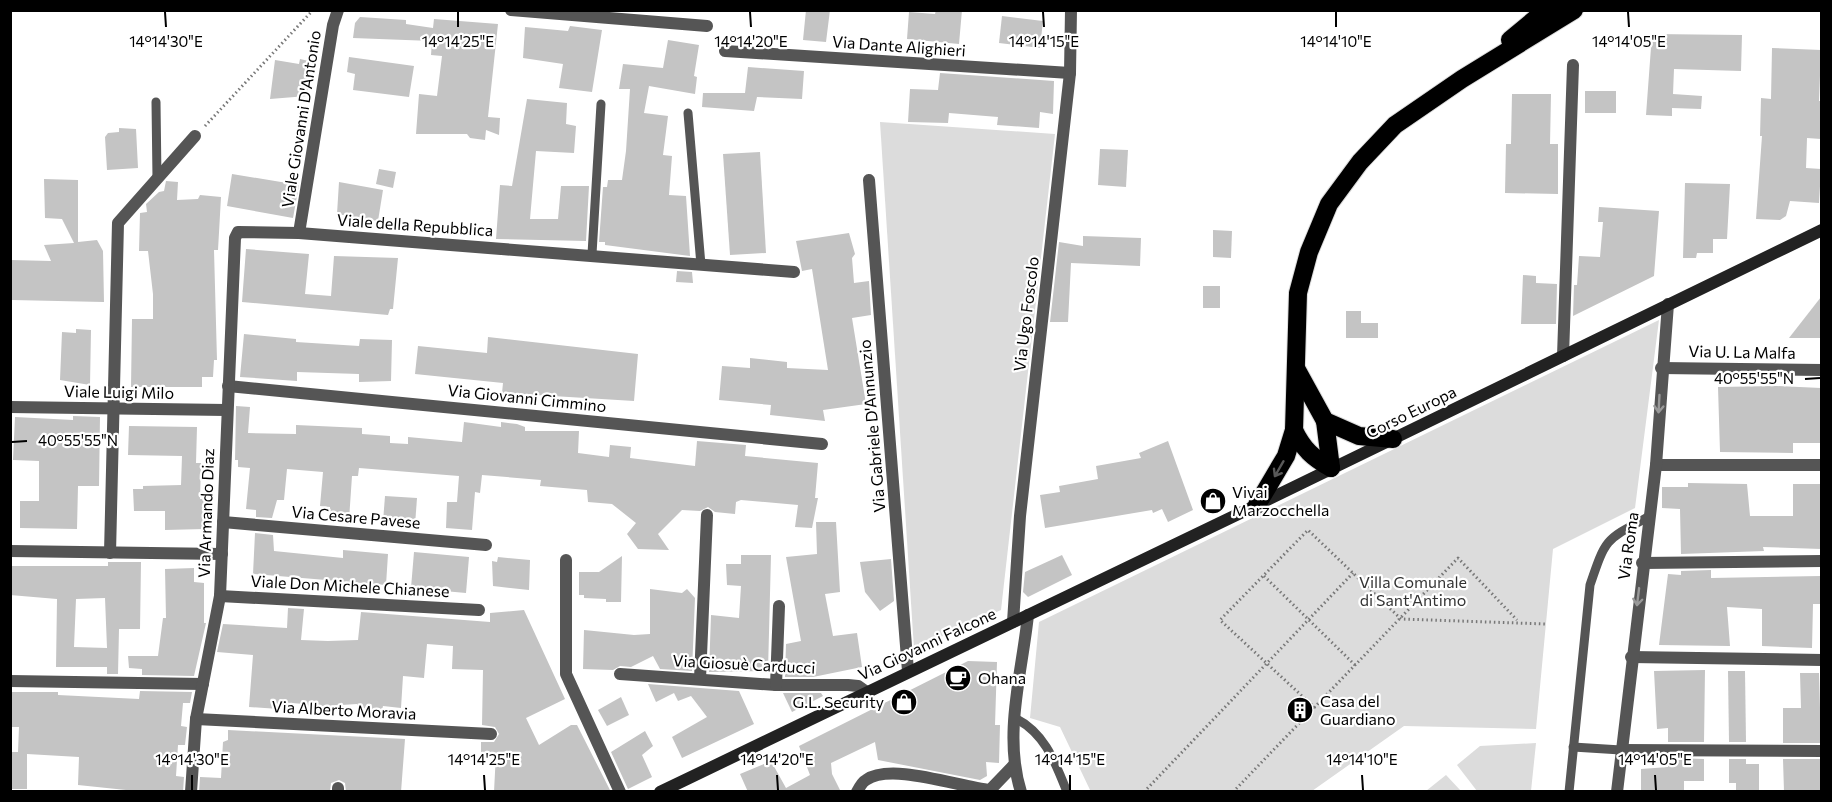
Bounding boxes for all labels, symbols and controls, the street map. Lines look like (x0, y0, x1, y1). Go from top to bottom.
street label: Viale Giovanni D'Antonio (277, 29, 324, 209)
street label: Via Dante Alighieri (832, 31, 966, 60)
text: 14°14'30"E (129, 32, 203, 50)
text: 14°14'25"E (422, 32, 494, 50)
text: 14°14'20"E (714, 32, 788, 50)
text: 14°14'15"E (1009, 32, 1079, 50)
text: 14°14'10"E (1300, 32, 1372, 50)
text: 14°14'05"E (1592, 32, 1666, 50)
street label: Viale della Repubblica (336, 210, 494, 239)
street label: Via Ugo Foscolo (1009, 255, 1042, 373)
street label: Via Gabriele D'Annunzio (854, 339, 889, 513)
street label: Via U. La Malfa (1688, 341, 1796, 362)
text: 40°55'55"N (1714, 369, 1794, 387)
street label: Via Giovanni Cimmino (447, 380, 607, 415)
street label: Viale Luigi Milo (64, 381, 174, 402)
street label: Corso Europa (1362, 381, 1459, 442)
one-way arrow (1654, 393, 1665, 413)
text: 40°55'55"N (38, 431, 118, 449)
street label: Via Armando Diaz (194, 448, 217, 578)
one-way arrow (1273, 460, 1285, 477)
place label: Vivai Marzocchella (1232, 482, 1329, 519)
shop icon: Vivai Marzocchella (1198, 486, 1228, 516)
street label: Via Cesare Pavese (291, 501, 421, 532)
street label: Via Roma (1613, 511, 1642, 581)
street label: Viale Don Michele Chianese (250, 571, 450, 600)
park label: Villa Comunale di Sant'Antimo (1359, 572, 1467, 609)
one-way arrow (1632, 587, 1643, 607)
street label: Via Giovanni Falcone (855, 603, 999, 684)
street label: Via Giosuè Carducci (672, 650, 816, 677)
cafe icon: Ohana (943, 663, 973, 693)
place label: Ohana (978, 668, 1026, 687)
shop icon: G.L. Security (889, 687, 919, 717)
place label: Casa del Guardiano (1320, 691, 1396, 728)
place label: G.L. Security (792, 692, 884, 711)
building icon: Casa del Guardiano (1285, 695, 1315, 725)
street label: Via Alberto Moravia (271, 696, 417, 723)
text: 14°14'30"E (155, 750, 229, 768)
text: 14°14'25"E (448, 750, 520, 768)
text: 14°14'20"E (740, 750, 814, 768)
text: 14°14'15"E (1035, 750, 1105, 768)
text: 14°14'10"E (1326, 750, 1398, 768)
text: 14°14'05"E (1618, 750, 1692, 768)

